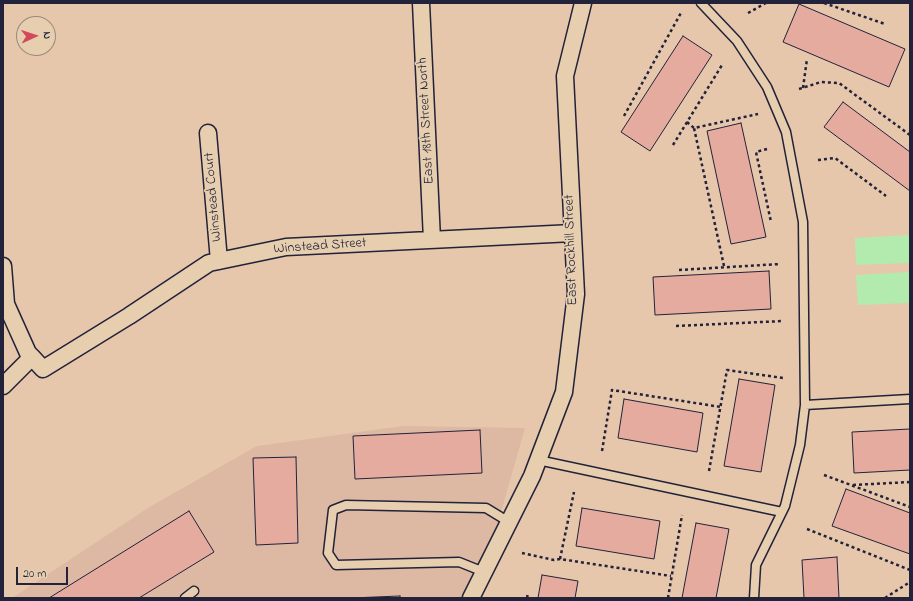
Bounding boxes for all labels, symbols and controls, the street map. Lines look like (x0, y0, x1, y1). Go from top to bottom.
north arrow (16, 16, 56, 56)
text: N (39, 31, 55, 40)
street label: East 18th Street North (415, 57, 439, 185)
street label: Winstead Court (202, 151, 226, 243)
street label: East Rockhill Street (562, 194, 582, 306)
street label: Winstead Street (273, 235, 367, 259)
scale bar (18, 559, 70, 585)
text: 20 m (23, 565, 46, 583)

